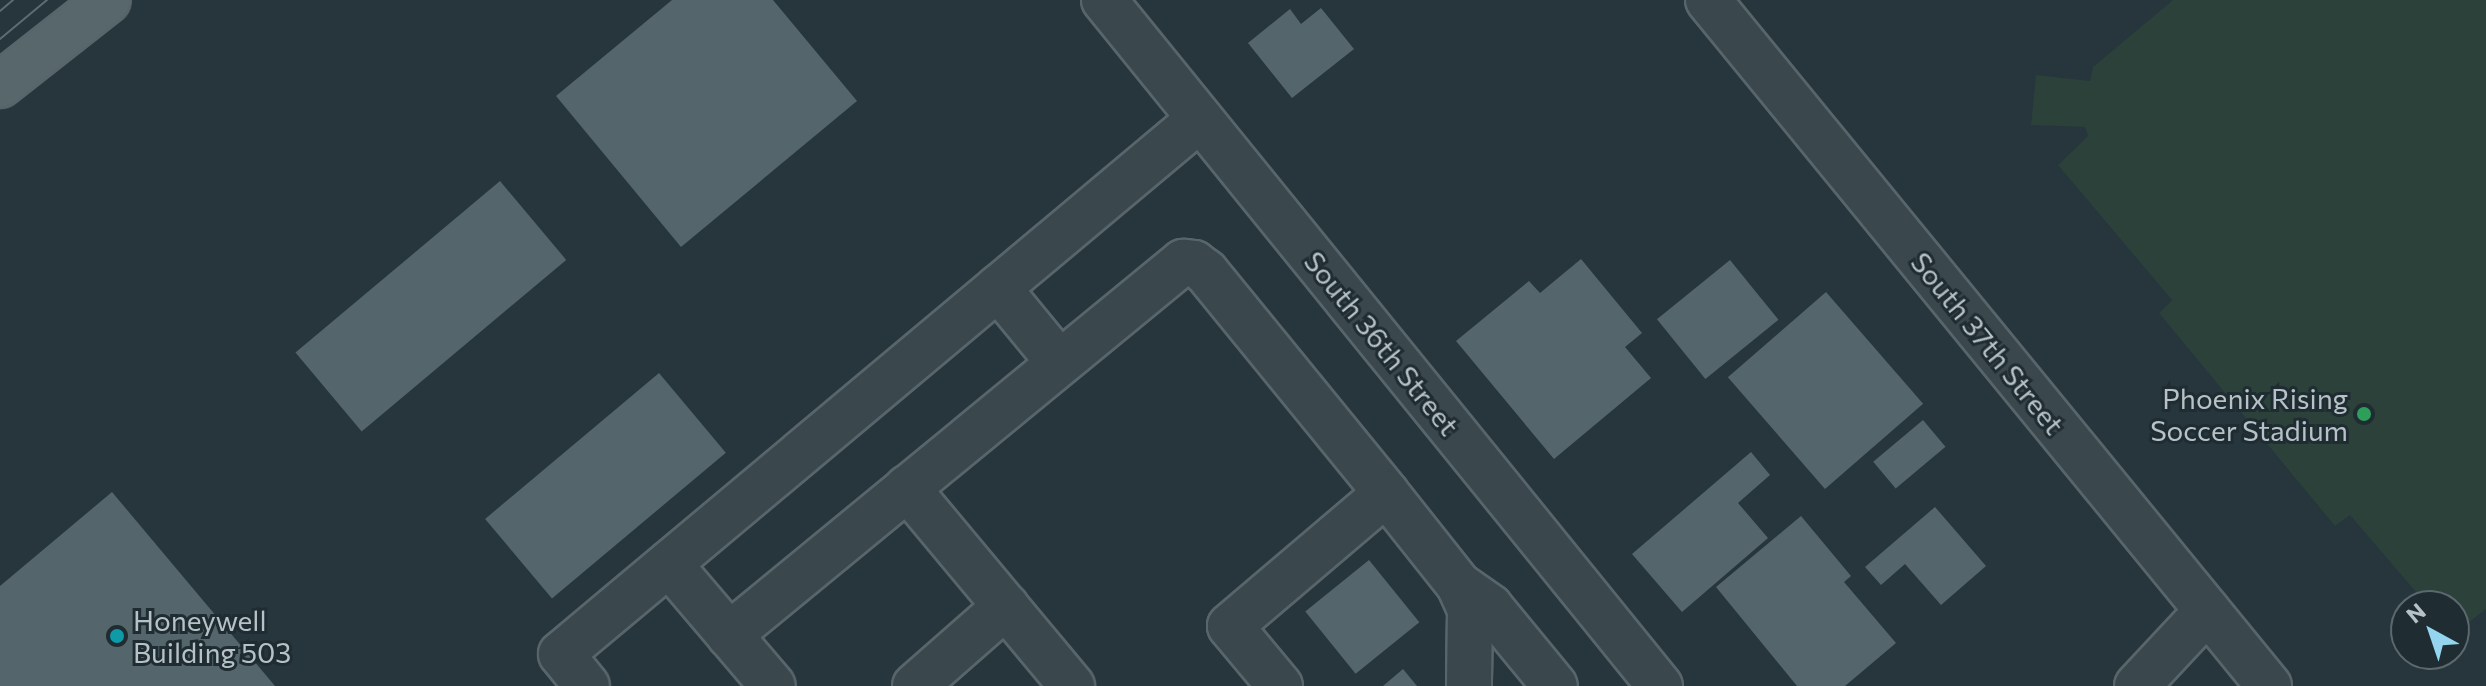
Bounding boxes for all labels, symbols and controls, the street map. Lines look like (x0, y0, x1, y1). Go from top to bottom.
street label: South 36th Street (1298, 244, 1466, 442)
street label: South 37th Street (1904, 245, 2072, 441)
place label: Phoenix Rising Soccer Stadium (2150, 381, 2348, 447)
marker: Phoenix Rising Soccer Stadium (2355, 405, 2373, 423)
north arrow (2390, 590, 2470, 670)
text: N (2401, 597, 2431, 628)
place label: Honeywell Building 503 (133, 603, 291, 669)
marker: Honeywell Building 503 (108, 627, 126, 645)

